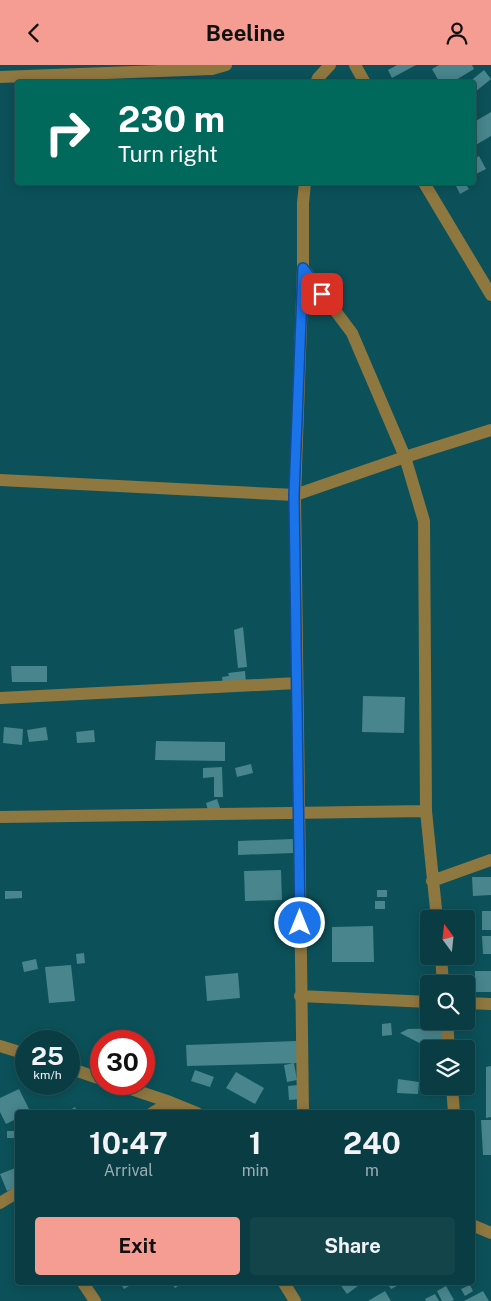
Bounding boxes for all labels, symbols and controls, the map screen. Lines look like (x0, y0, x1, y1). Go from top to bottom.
icon: back (20, 19, 48, 47)
icon: person (443, 19, 471, 47)
text: Beeline (206, 20, 285, 46)
text: 230 m (118, 99, 225, 140)
icon: right (35, 100, 100, 165)
text: Turn right (118, 141, 218, 167)
pin (301, 273, 343, 315)
icon: arrive (308, 280, 336, 308)
position arrow (273, 896, 325, 948)
north arrow (420, 910, 475, 965)
map controls (420, 910, 475, 1095)
button: search (420, 975, 475, 1030)
speed limit sign: 30 (90, 1030, 155, 1095)
button: layers (420, 1040, 475, 1095)
text: 25 (31, 1041, 64, 1071)
text: km/h (33, 1068, 62, 1082)
text: 10:47 (89, 1125, 168, 1161)
text: 1 (249, 1125, 262, 1161)
text: 240 (343, 1125, 401, 1161)
text: Arrival (104, 1161, 153, 1180)
text: min (242, 1161, 269, 1180)
text: m (365, 1161, 379, 1180)
button: Exit (35, 1217, 240, 1275)
button: Share (250, 1217, 455, 1275)

